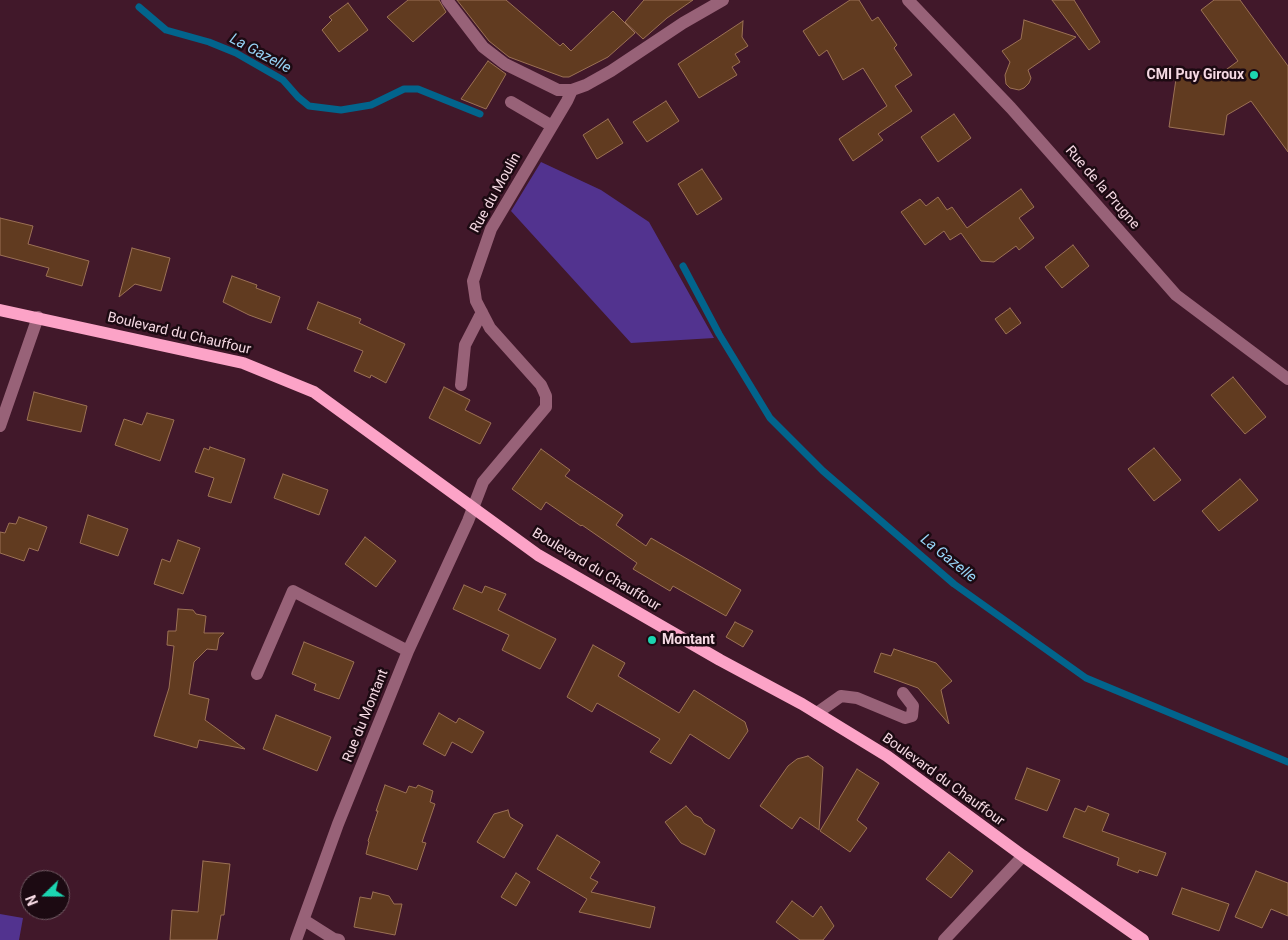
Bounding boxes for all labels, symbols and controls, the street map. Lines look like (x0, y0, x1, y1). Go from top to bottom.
water label: La Gazelle (226, 30, 294, 78)
place label: CMI Puy Giroux (1147, 67, 1244, 83)
marker: CMI Puy Giroux (1248, 69, 1260, 81)
street label: Rue de la Prugne (1061, 143, 1143, 233)
street label: Rue du Moulin (467, 150, 525, 236)
street label: Boulevard du Chauffour (106, 309, 252, 359)
street label: Boulevard du Chauffour (529, 525, 663, 615)
water label: La Gazelle (916, 531, 980, 587)
place label: Montant (662, 632, 715, 648)
marker: Montant (646, 634, 658, 646)
street label: Rue du Montant (340, 667, 392, 765)
street label: Boulevard du Chauffour (879, 730, 1007, 830)
north arrow (20, 870, 70, 920)
text: N (23, 893, 41, 908)

